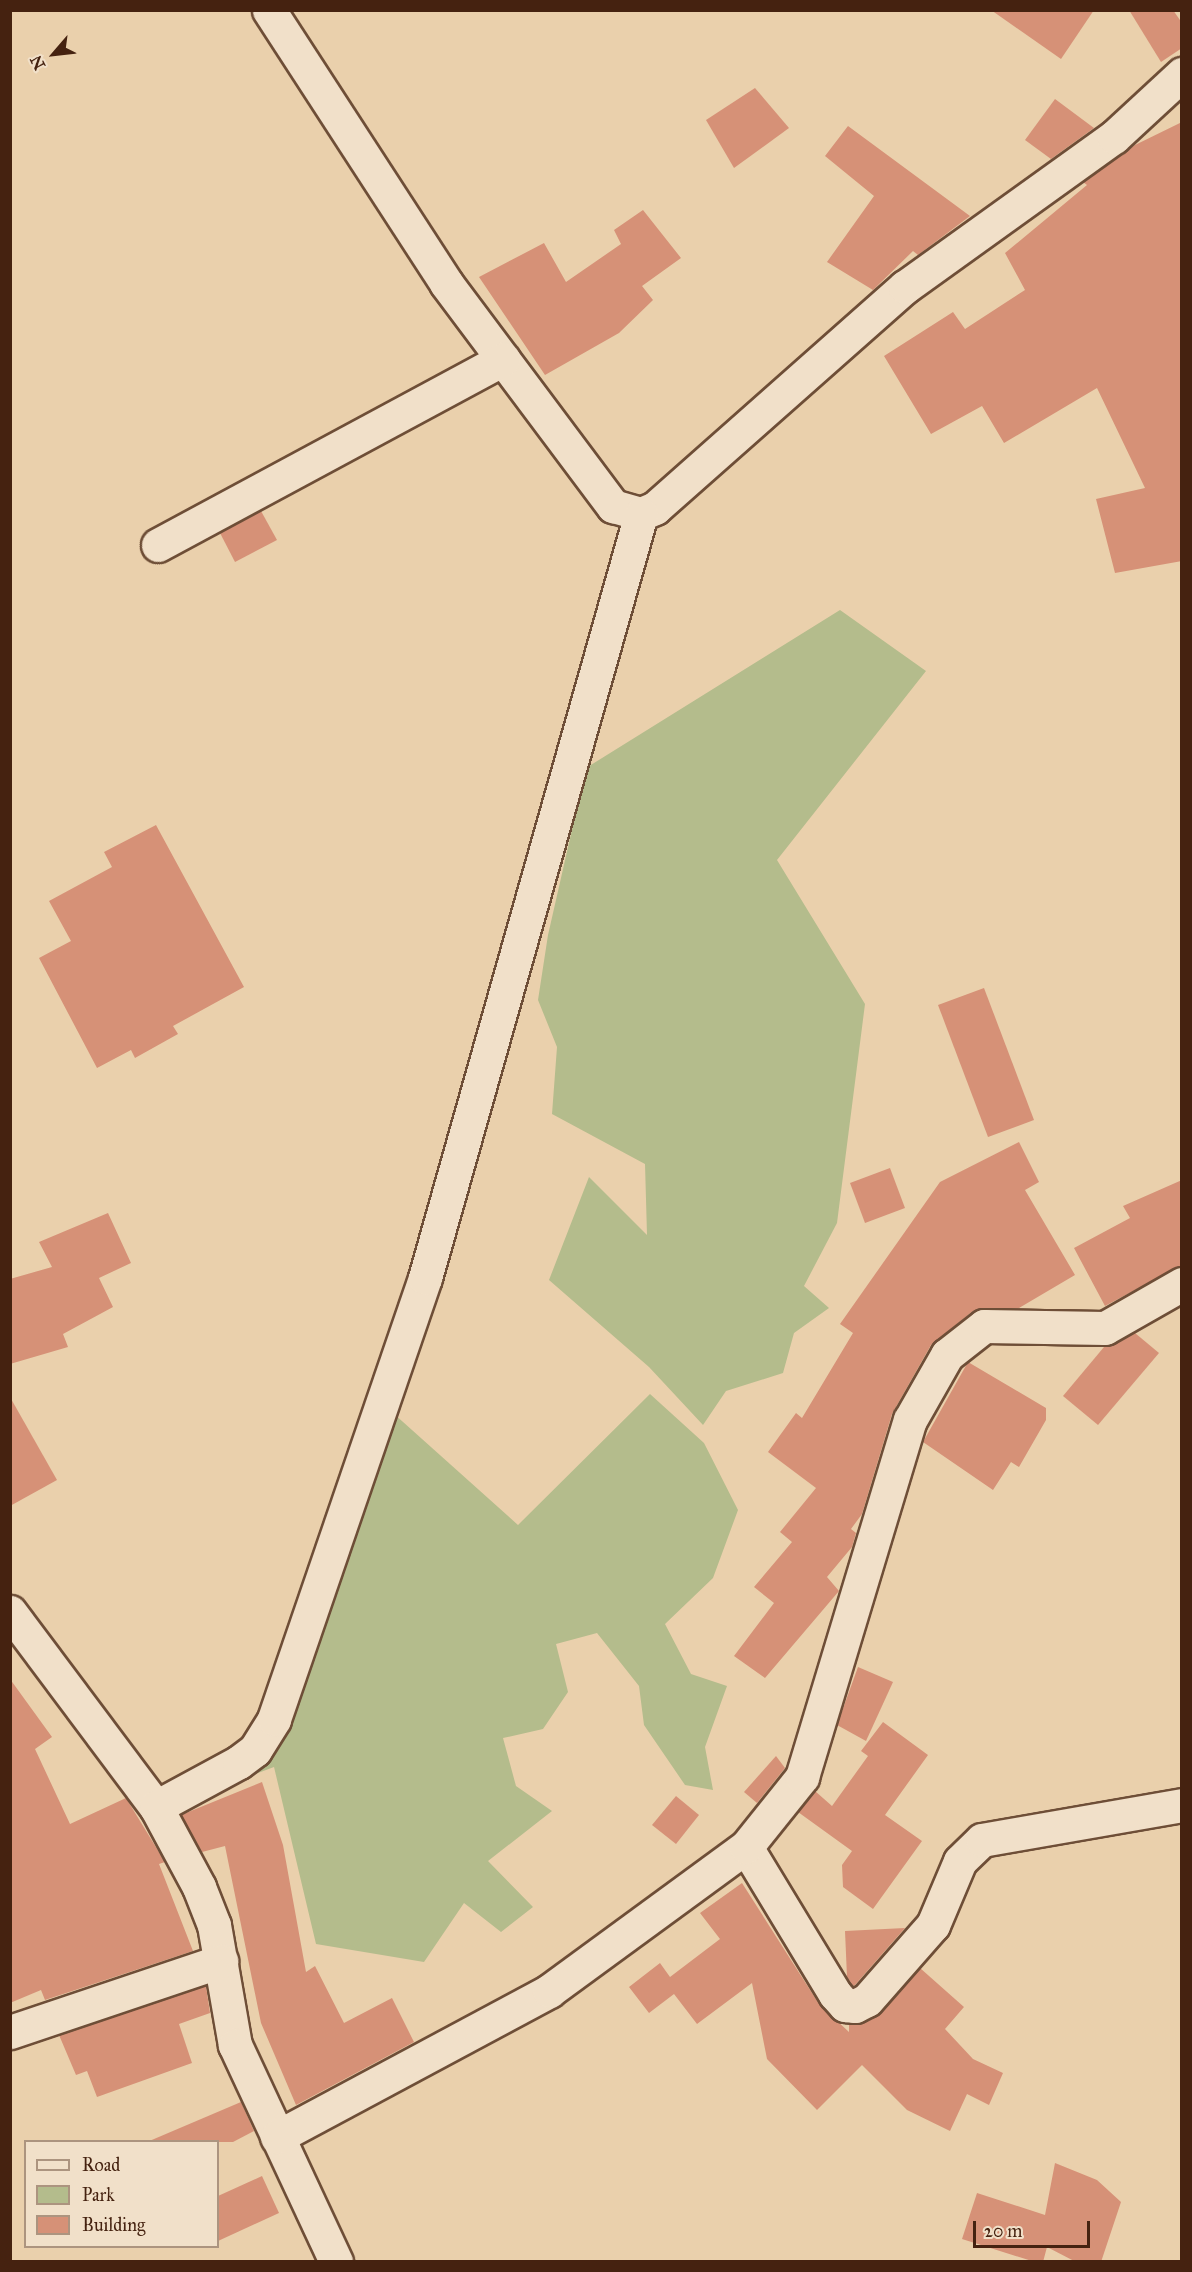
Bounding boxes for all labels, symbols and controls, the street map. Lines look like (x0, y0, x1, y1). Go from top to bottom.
north arrow (24, 24, 84, 84)
text: N (26, 52, 49, 73)
legend (24, 2140, 219, 2248)
text: Road (82, 2154, 120, 2176)
text: Park (82, 2184, 115, 2206)
scale bar (976, 2209, 1093, 2247)
text: Building (82, 2214, 145, 2236)
text: 20 m (984, 2220, 1022, 2242)

